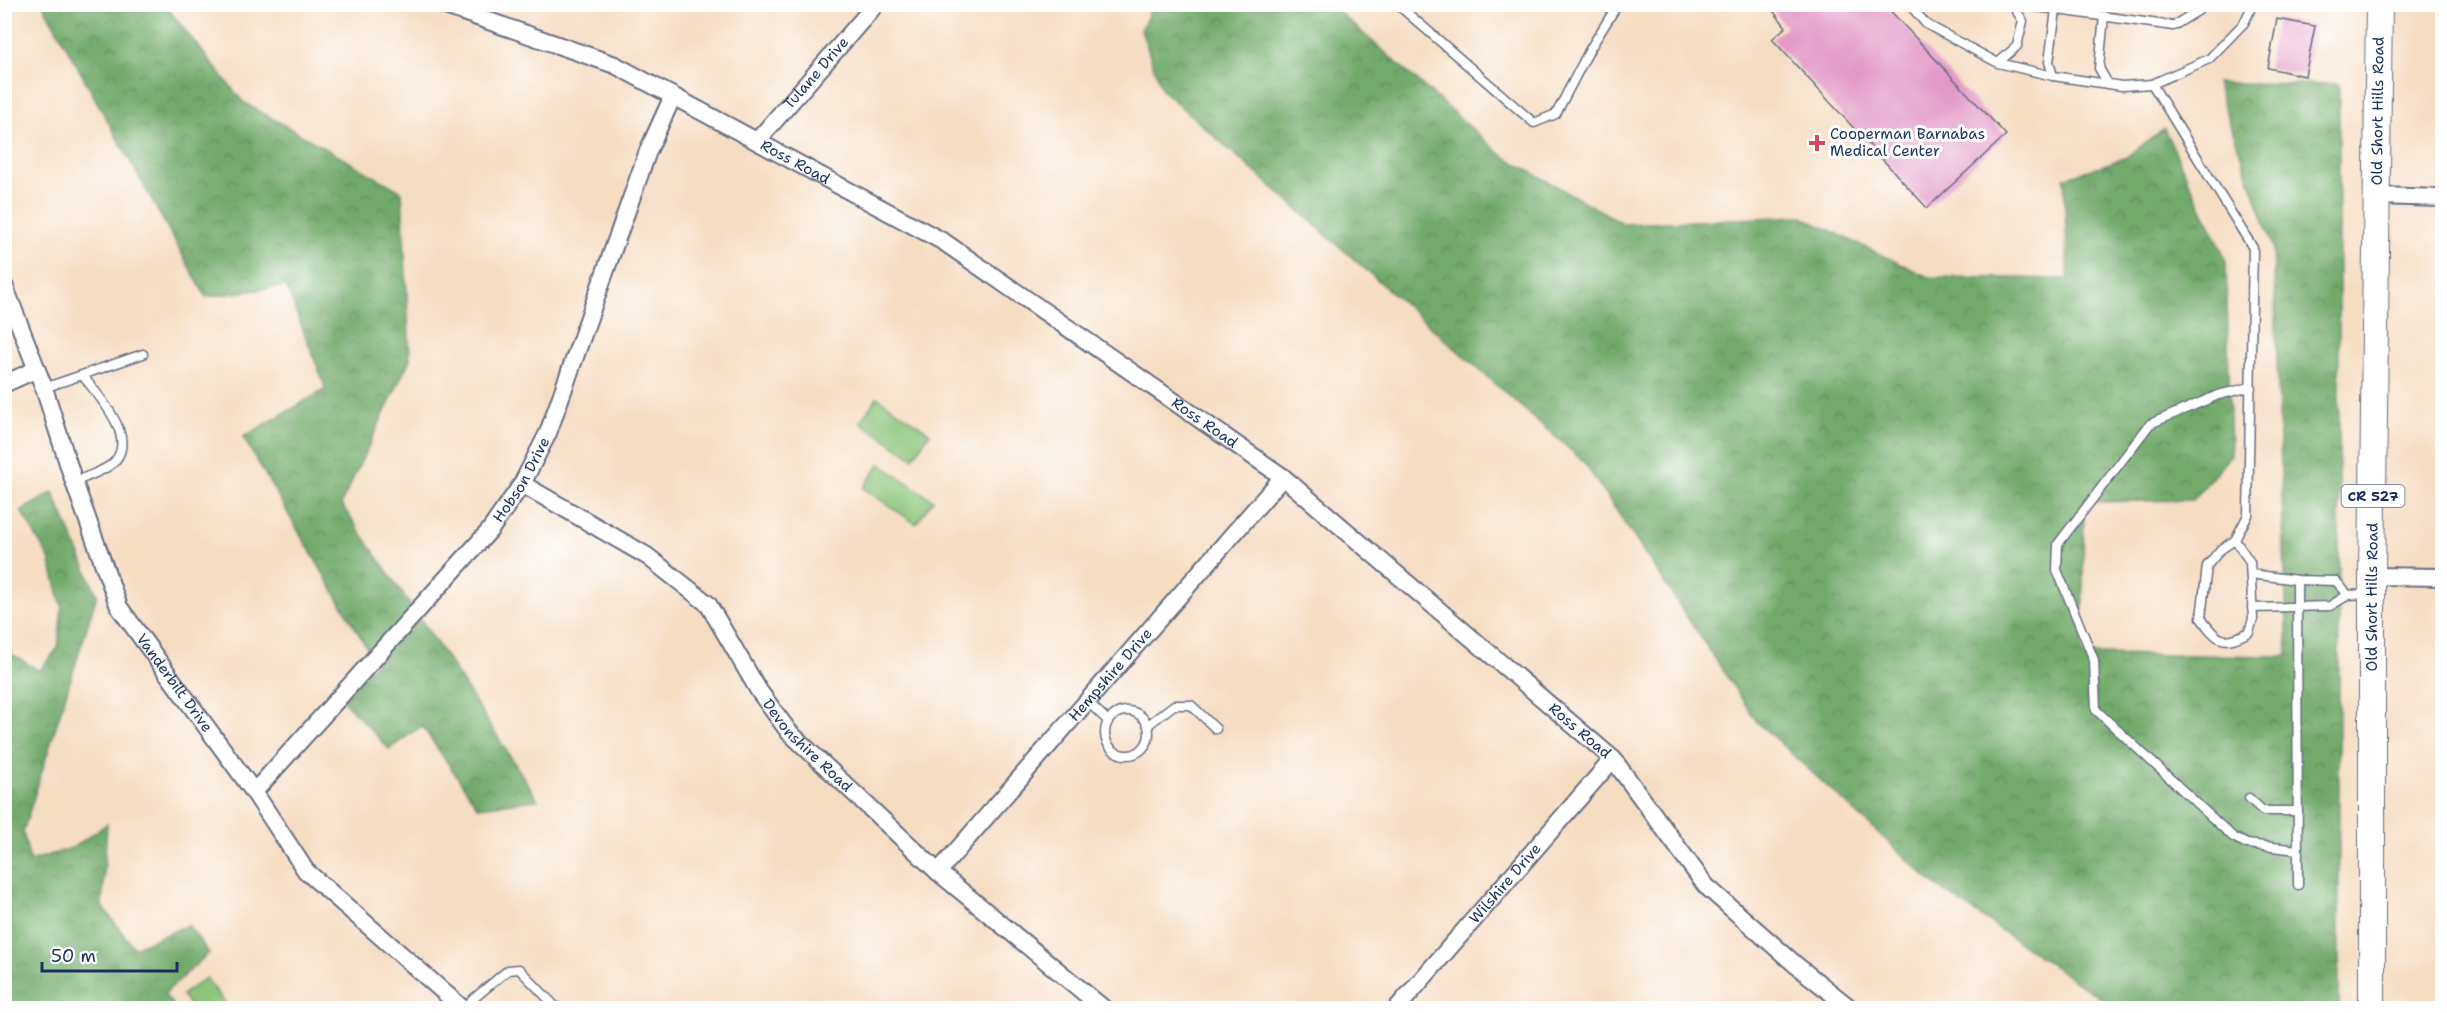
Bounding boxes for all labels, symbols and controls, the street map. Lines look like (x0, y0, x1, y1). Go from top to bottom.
street label: Tulane Drive (779, 33, 853, 114)
street label: Old Short Hills Road (2367, 36, 2389, 186)
place label: Cooperman Barnabas Medical Center (1830, 124, 1985, 161)
marker: Cooperman Barnabas Medical Center (1808, 134, 1826, 152)
street label: Ross Road (757, 135, 834, 189)
street label: Ross Road (1168, 393, 1242, 453)
street label: Hobson Drive (488, 434, 554, 526)
road number: CR 527 (2342, 485, 2404, 507)
street label: Old Short Hills Road (2362, 522, 2383, 671)
street label: Hempshire Drive (1064, 624, 1157, 725)
street label: Vanderbilt Drive (132, 630, 217, 736)
street label: Devonshire Road (758, 695, 857, 797)
street label: Ross Road (1544, 698, 1616, 763)
street label: Wilshire Drive (1465, 839, 1545, 928)
scale bar (42, 935, 177, 973)
text: 50 m (51, 944, 96, 968)

